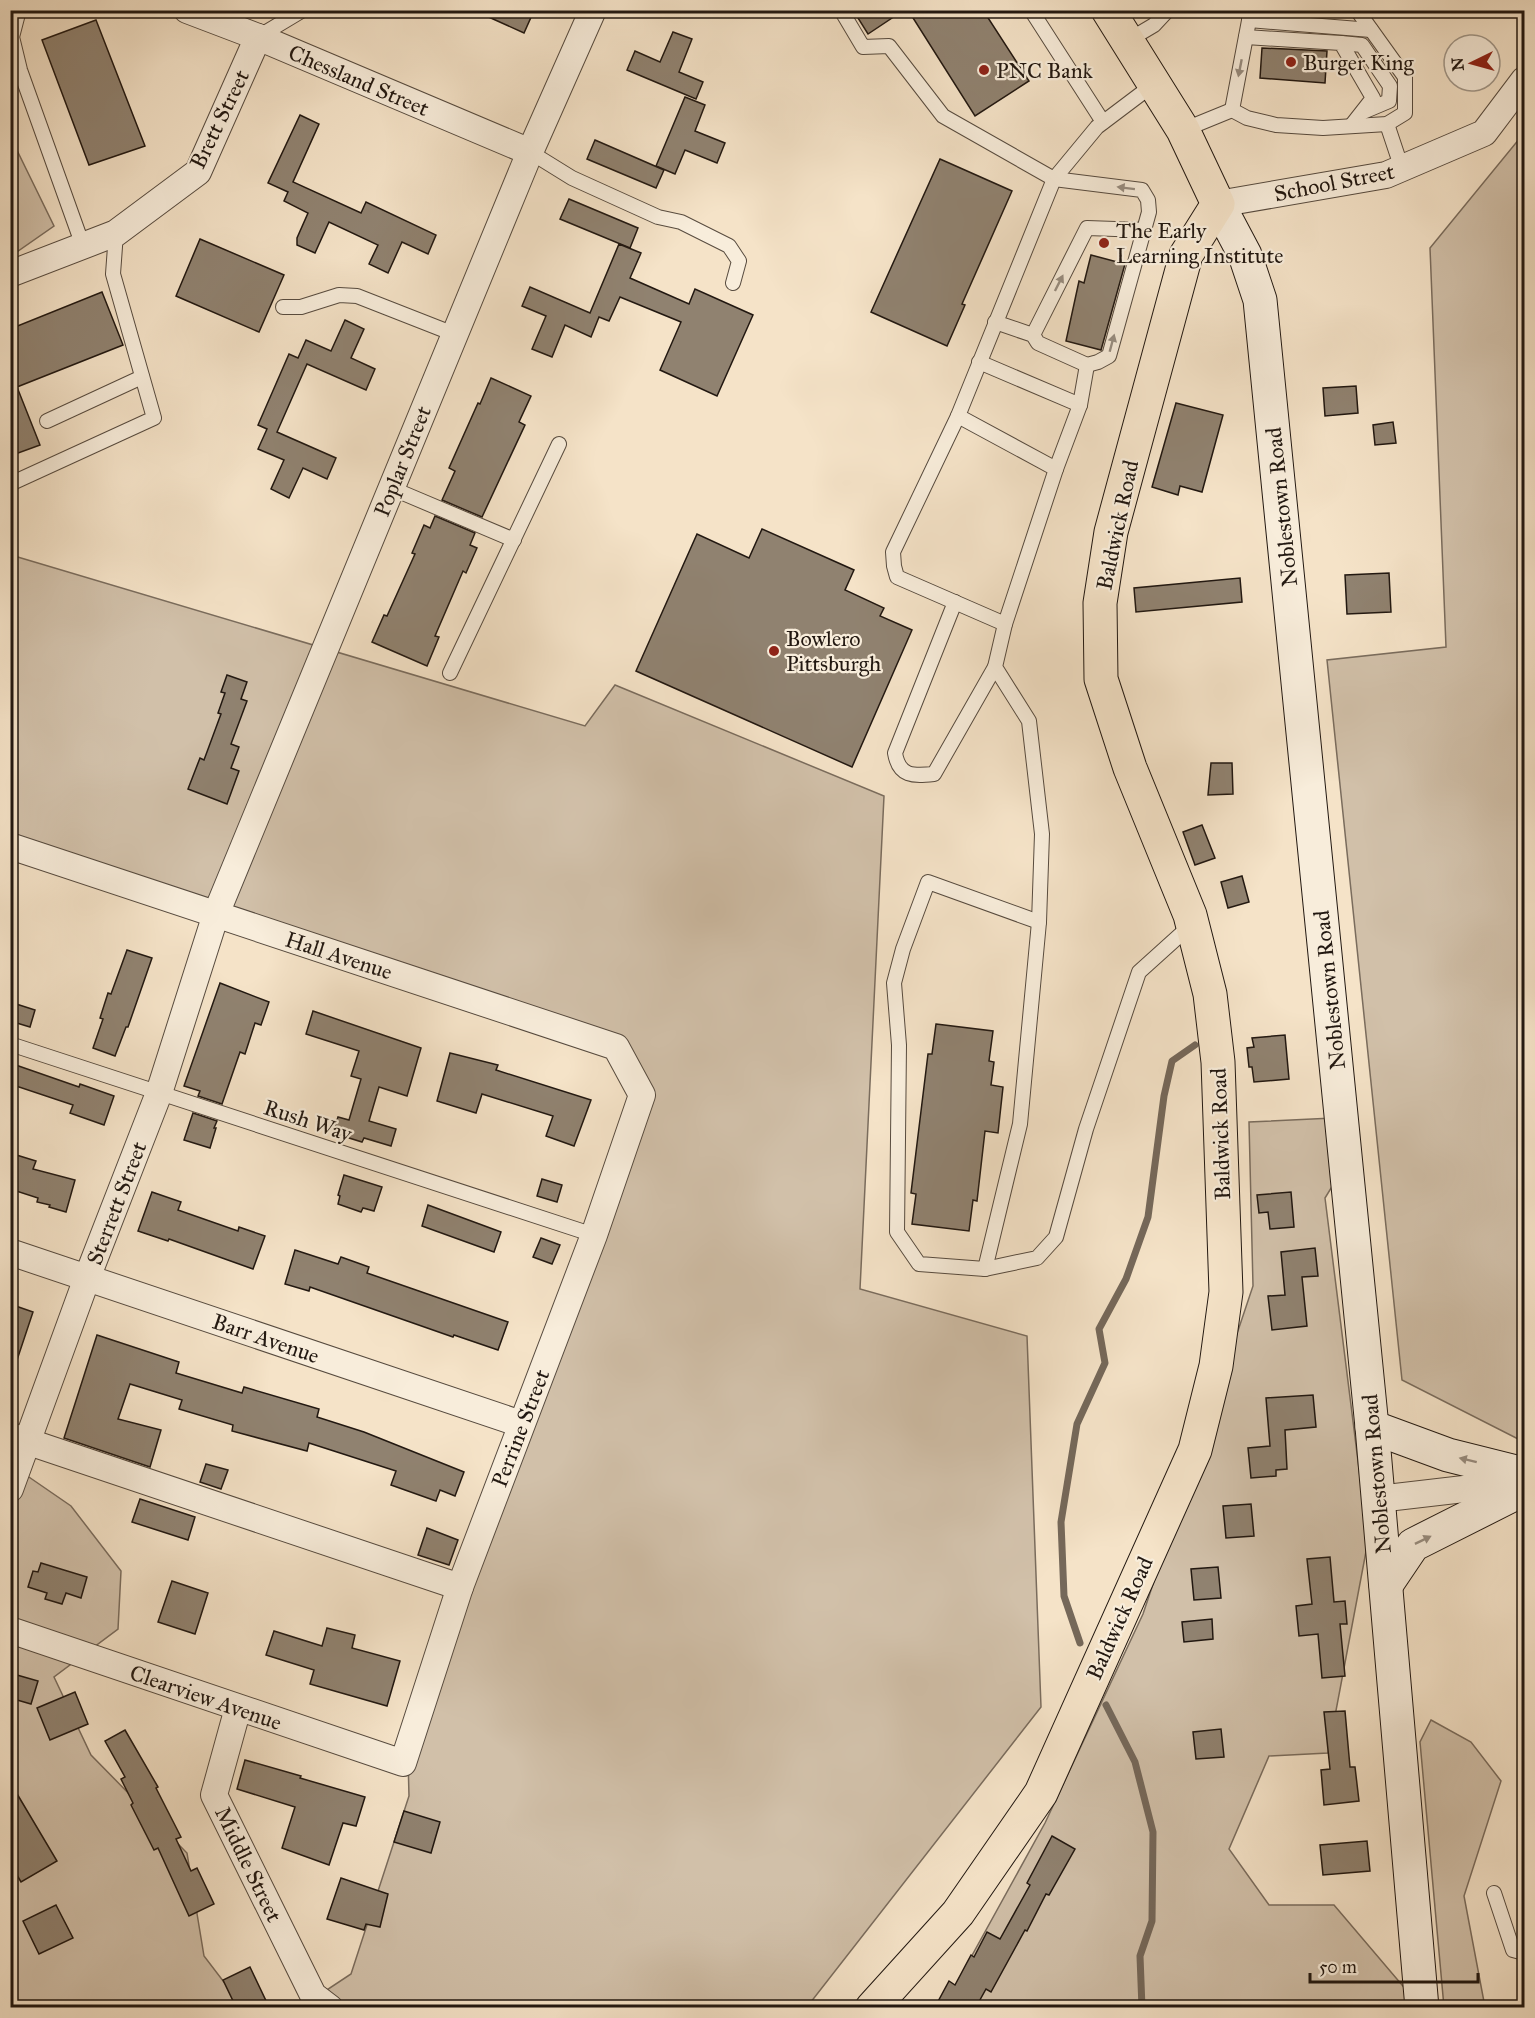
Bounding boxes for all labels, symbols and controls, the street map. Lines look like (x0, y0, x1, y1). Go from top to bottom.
north arrow (1442, 33, 1502, 93)
street label: Chessland Street (285, 39, 433, 122)
place label: Burger King (1303, 49, 1414, 76)
marker: Burger King (1284, 55, 1298, 69)
text: N (1447, 56, 1468, 72)
place label: PNC Bank (996, 57, 1094, 84)
one-way arrow (1235, 59, 1244, 78)
marker: PNC Bank (977, 63, 991, 77)
street label: Brett Street (184, 65, 255, 173)
street label: School Street (1272, 158, 1397, 207)
one-way arrow (1116, 183, 1135, 192)
place label: The Early Learning Institute (1116, 217, 1283, 269)
marker: The Early Learning Institute (1097, 236, 1111, 250)
one-way arrow (1054, 274, 1064, 292)
one-way arrow (1108, 334, 1118, 352)
street label: Poplar Street (368, 402, 437, 521)
street label: Noblestown Road (1260, 426, 1303, 588)
street label: Baldwick Road (1091, 458, 1144, 593)
place label: Bowlero Pittsburgh (786, 625, 881, 677)
marker: Bowlero Pittsburgh (767, 644, 781, 658)
street label: Noblestown Road (1308, 909, 1351, 1071)
street label: Hall Avenue (282, 925, 396, 985)
street label: Baldwick Road (1205, 1067, 1236, 1200)
street label: Rush Way (260, 1094, 356, 1148)
street label: Sterrett Street (81, 1137, 152, 1269)
street label: Barr Avenue (209, 1308, 323, 1369)
street label: Perrine Street (486, 1365, 555, 1491)
street label: Noblestown Road (1356, 1393, 1397, 1555)
one-way arrow (1459, 1454, 1477, 1464)
one-way arrow (1414, 1536, 1431, 1545)
street label: Baldwick Road (1080, 1552, 1159, 1684)
street label: Clearview Avenue (126, 1659, 285, 1736)
street label: Middle Street (209, 1802, 288, 1927)
scale bar (1310, 1946, 1478, 1984)
text: 50 m (1319, 1956, 1357, 1978)

